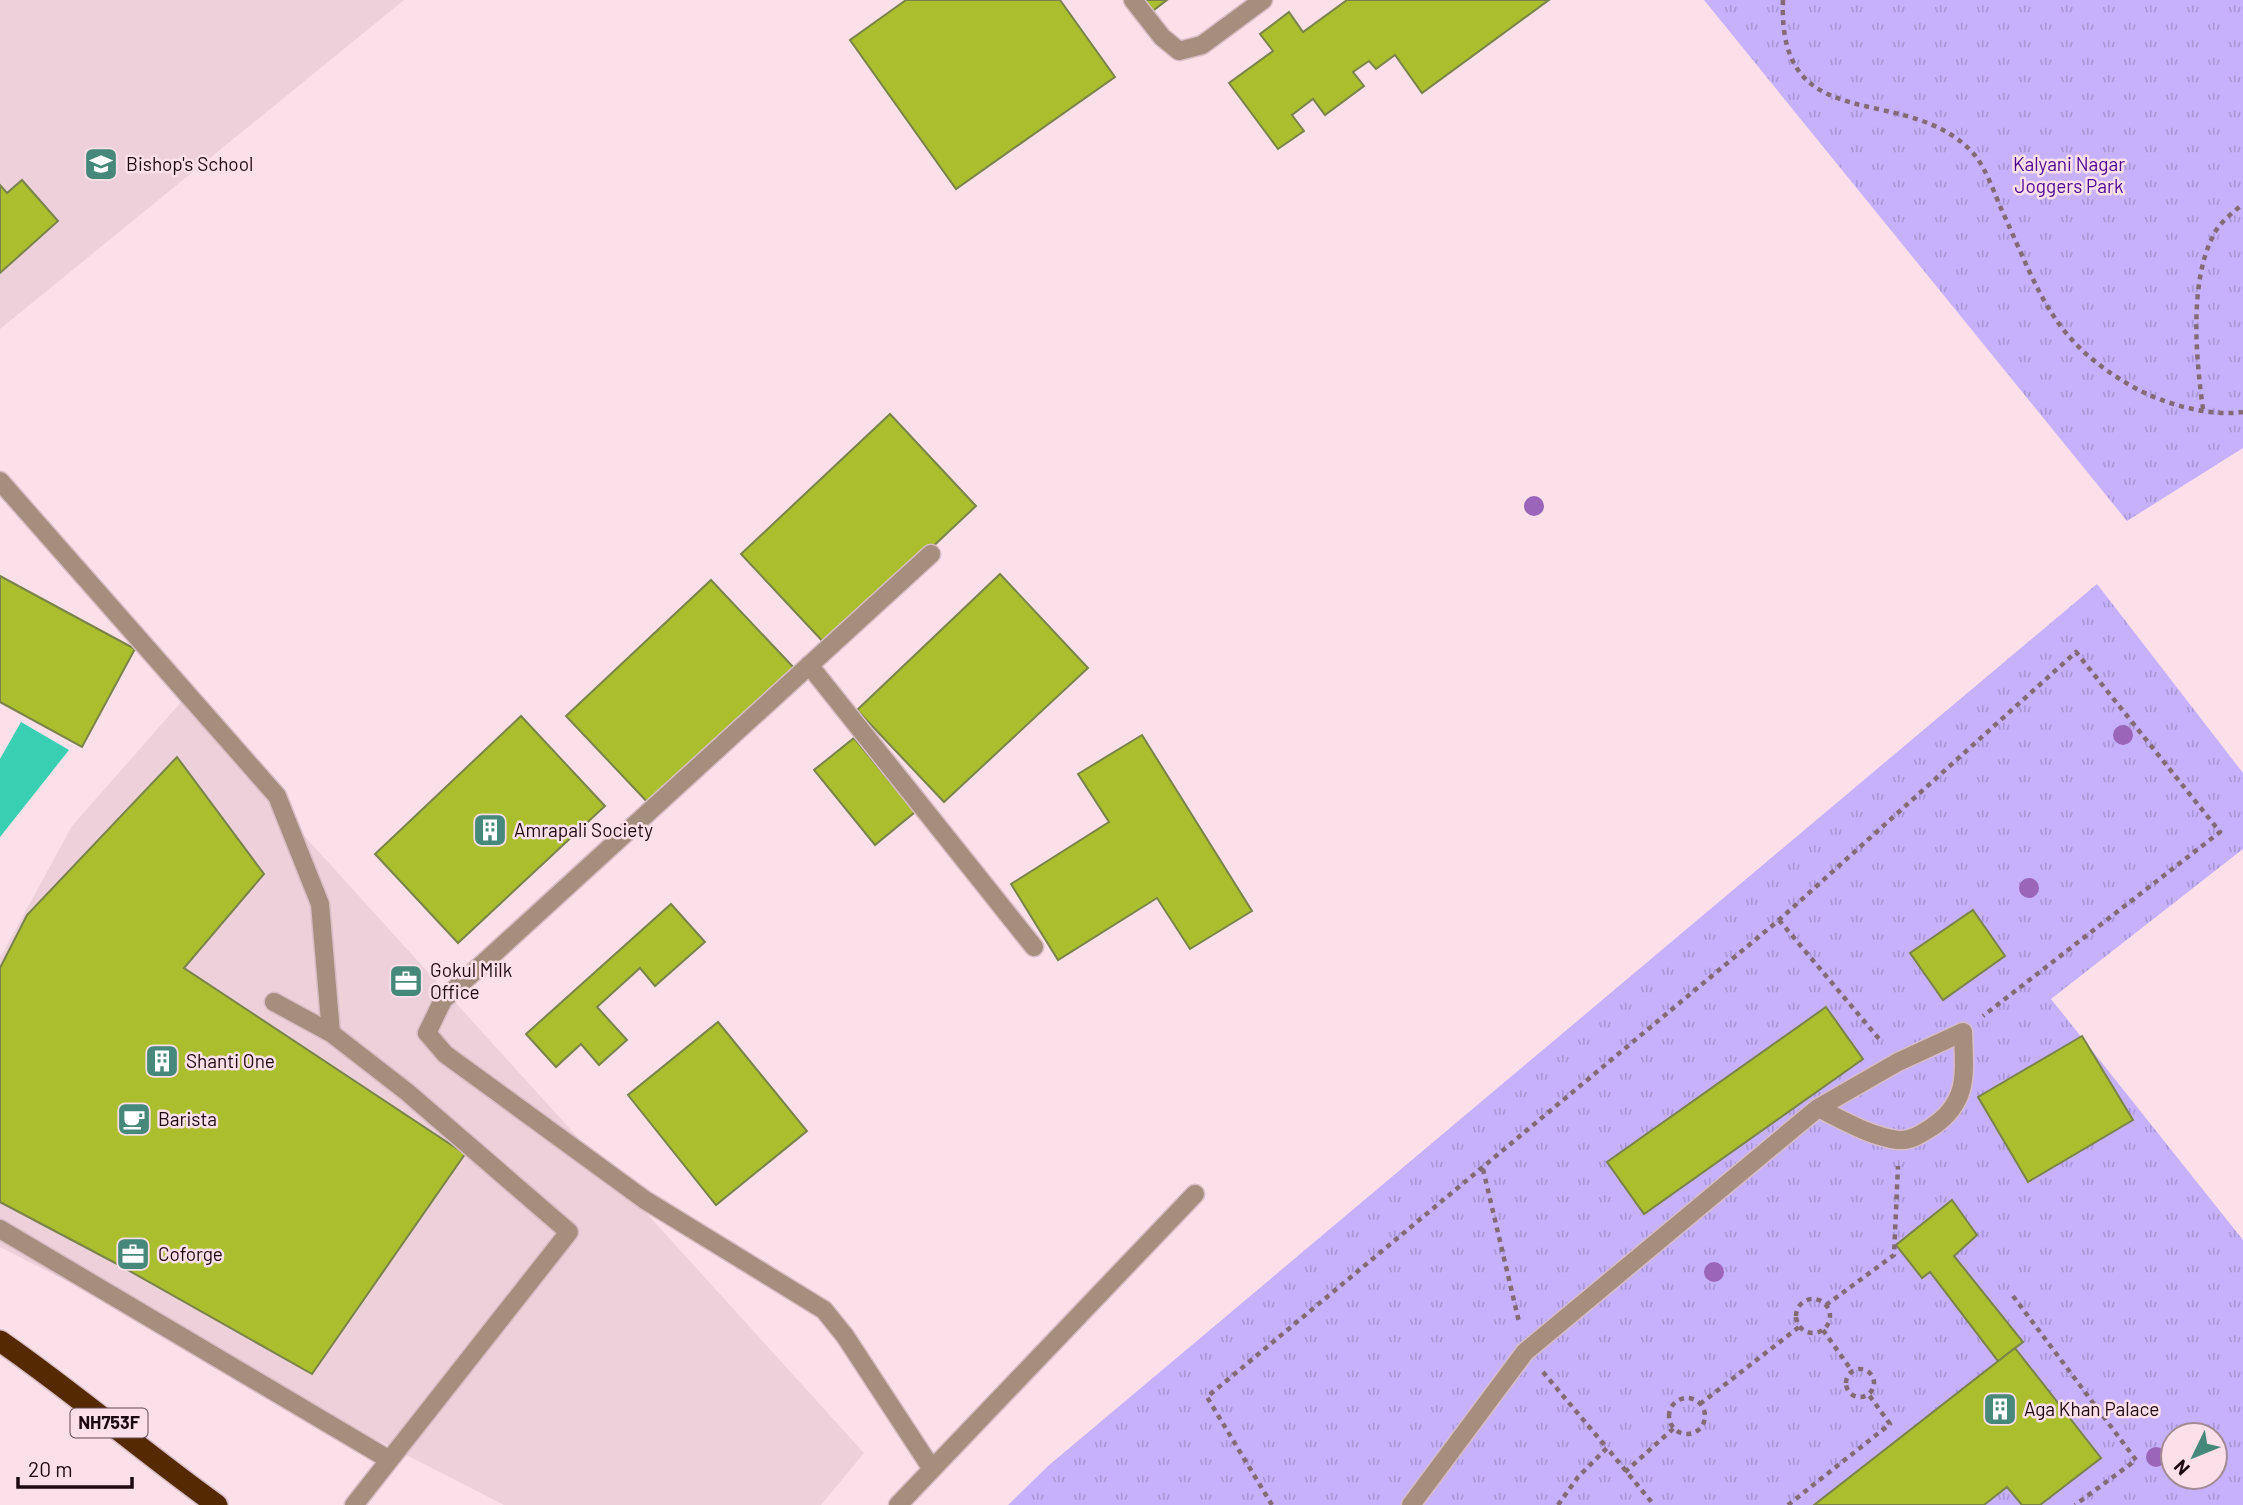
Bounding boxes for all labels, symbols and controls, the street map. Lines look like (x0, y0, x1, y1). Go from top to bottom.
school or university icon: Bishop's School (82, 145, 120, 183)
place label: Bishop's School (126, 152, 253, 175)
park label: Kalyani Nagar Joggers Park (2013, 152, 2125, 197)
building icon: Amrapali Society (471, 811, 509, 849)
place label: Amrapali Society (514, 818, 653, 841)
place label: Gokul Milk Office (430, 958, 512, 1003)
office icon: Gokul Milk Office (387, 962, 425, 1000)
building icon: Shanti One (143, 1042, 181, 1080)
place label: Shanti One (186, 1049, 275, 1072)
cafe icon: Barista (115, 1100, 153, 1138)
place label: Barista (158, 1107, 217, 1130)
office icon: Coforge (114, 1235, 152, 1273)
place label: Coforge (158, 1242, 223, 1265)
building icon: Aga Khan Palace (1981, 1390, 2019, 1428)
place label: Aga Khan Palace (2024, 1397, 2159, 1420)
road number: NH753F (70, 1408, 148, 1438)
north arrow (2159, 1421, 2229, 1491)
scale bar (18, 1446, 131, 1490)
text: N (2168, 1455, 2194, 1480)
text: 20 m (28, 1456, 73, 1481)

